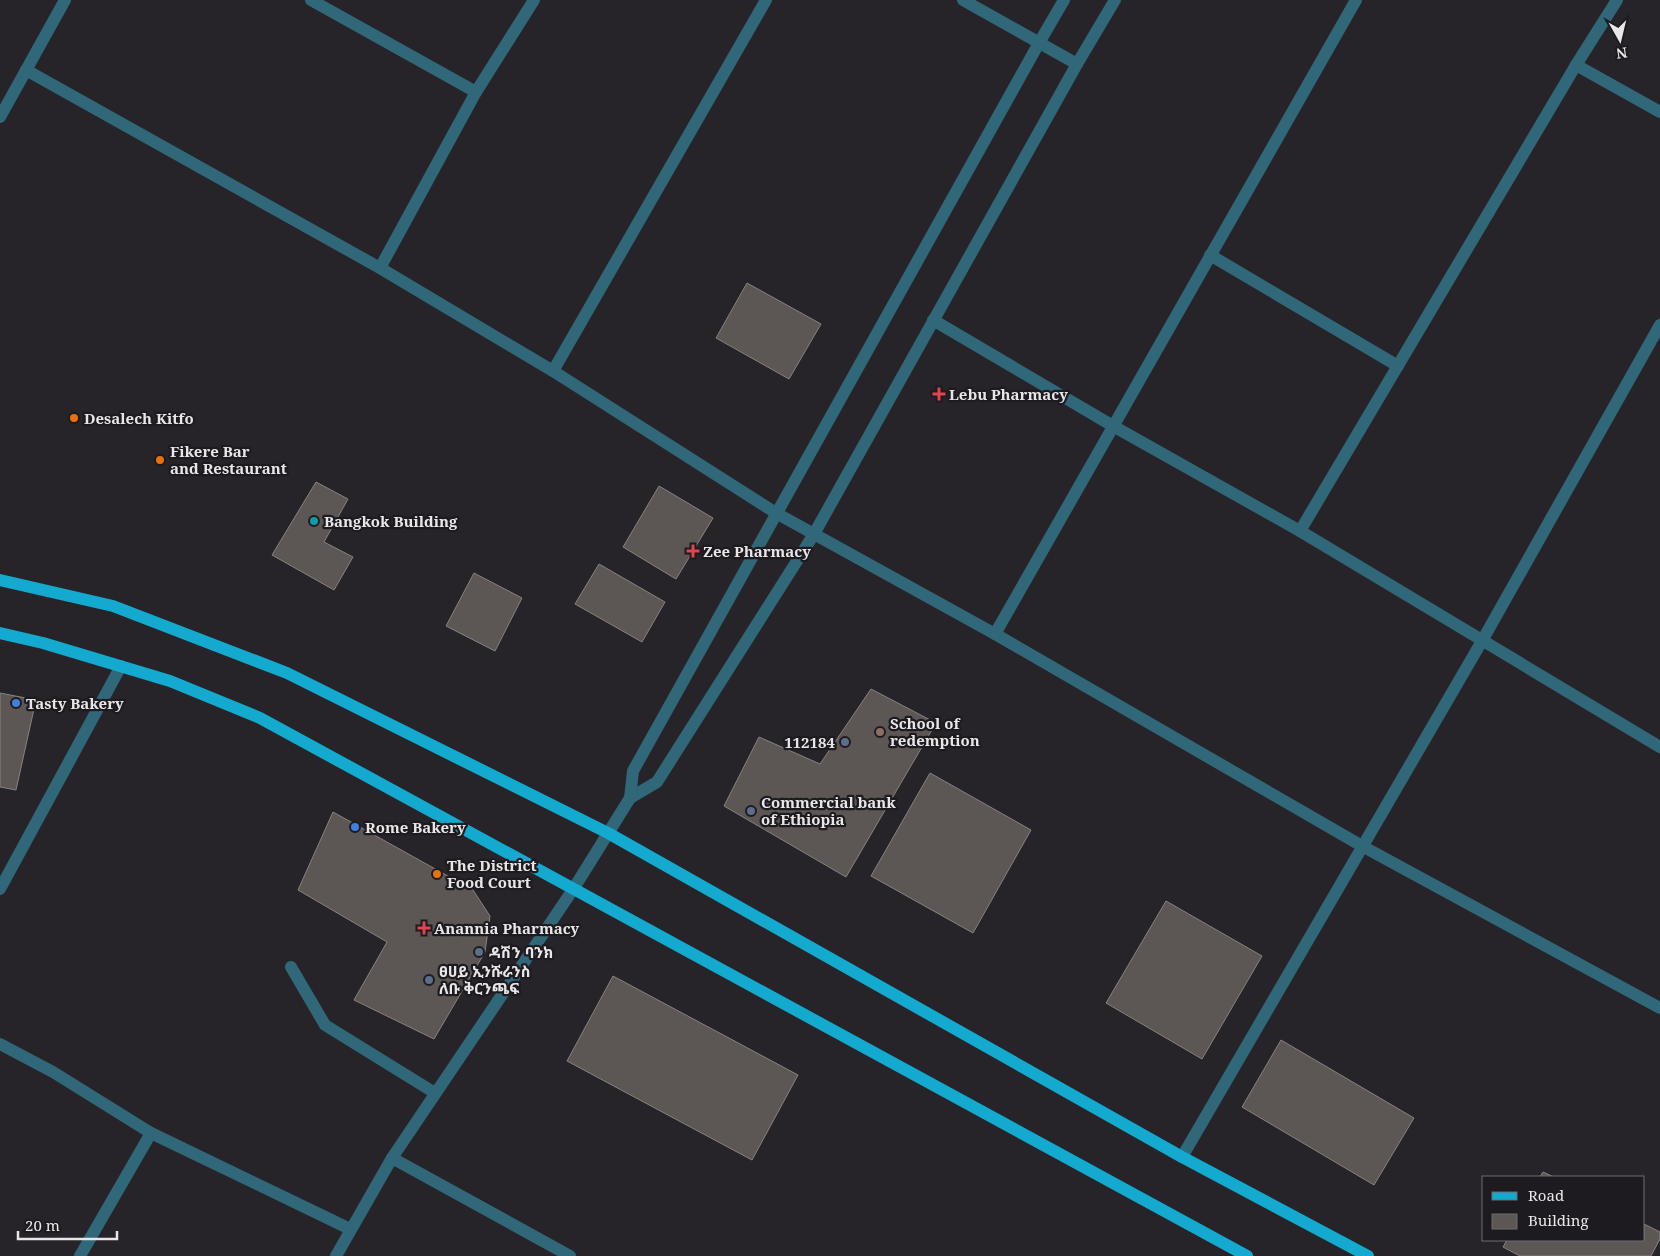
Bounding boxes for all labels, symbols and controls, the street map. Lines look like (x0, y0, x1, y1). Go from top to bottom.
north arrow (1595, 15, 1645, 65)
text: N (1615, 43, 1629, 64)
place label: Lebu Pharmacy (949, 384, 1068, 404)
marker: Lebu Pharmacy (933, 388, 945, 400)
place label: Desalech Kitfo (84, 408, 194, 428)
marker: Desalech Kitfo (68, 412, 80, 424)
place label: Fikere Bar and Restaurant (170, 441, 287, 478)
marker: Fikere Bar and Restaurant (154, 454, 166, 466)
place label: Bangkok Building (324, 511, 458, 531)
marker: Bangkok Building (308, 515, 320, 527)
place label: Zee Pharmacy (703, 541, 811, 561)
marker: Zee Pharmacy (687, 545, 699, 557)
place label: Tasty Bakery (26, 693, 124, 713)
marker: Tasty Bakery (10, 697, 22, 709)
place label: School of redemption (890, 713, 980, 750)
marker: School of redemption (874, 726, 886, 738)
place label: 112184 (784, 732, 836, 752)
marker: 112184 (839, 736, 851, 748)
place label: Commercial bank of Ethiopia (761, 792, 896, 829)
marker: Commercial bank of Ethiopia (745, 805, 757, 817)
place label: Rome Bakery (365, 817, 466, 837)
marker: Rome Bakery (349, 821, 361, 833)
place label: The District Food Court (447, 855, 536, 892)
marker: The District Food Court (431, 868, 443, 880)
place label: Anannia Pharmacy (434, 918, 580, 938)
marker: Anannia Pharmacy (418, 922, 430, 934)
place label: ዳሽን ባንክ (489, 942, 553, 962)
marker: ዳሽን ባንክ (473, 946, 485, 958)
place label: ፀሀይ ኢንሹራንስ ለቡ ቅርንጫፍ (439, 961, 531, 998)
marker: ፀሀይ ኢንሹራንስ ለቡ ቅርንጫፍ (423, 974, 435, 986)
legend (1482, 1176, 1645, 1241)
text: Road (1528, 1185, 1564, 1205)
scale bar (18, 1208, 116, 1240)
text: Building (1528, 1210, 1589, 1230)
text: 20 m (25, 1215, 60, 1235)

